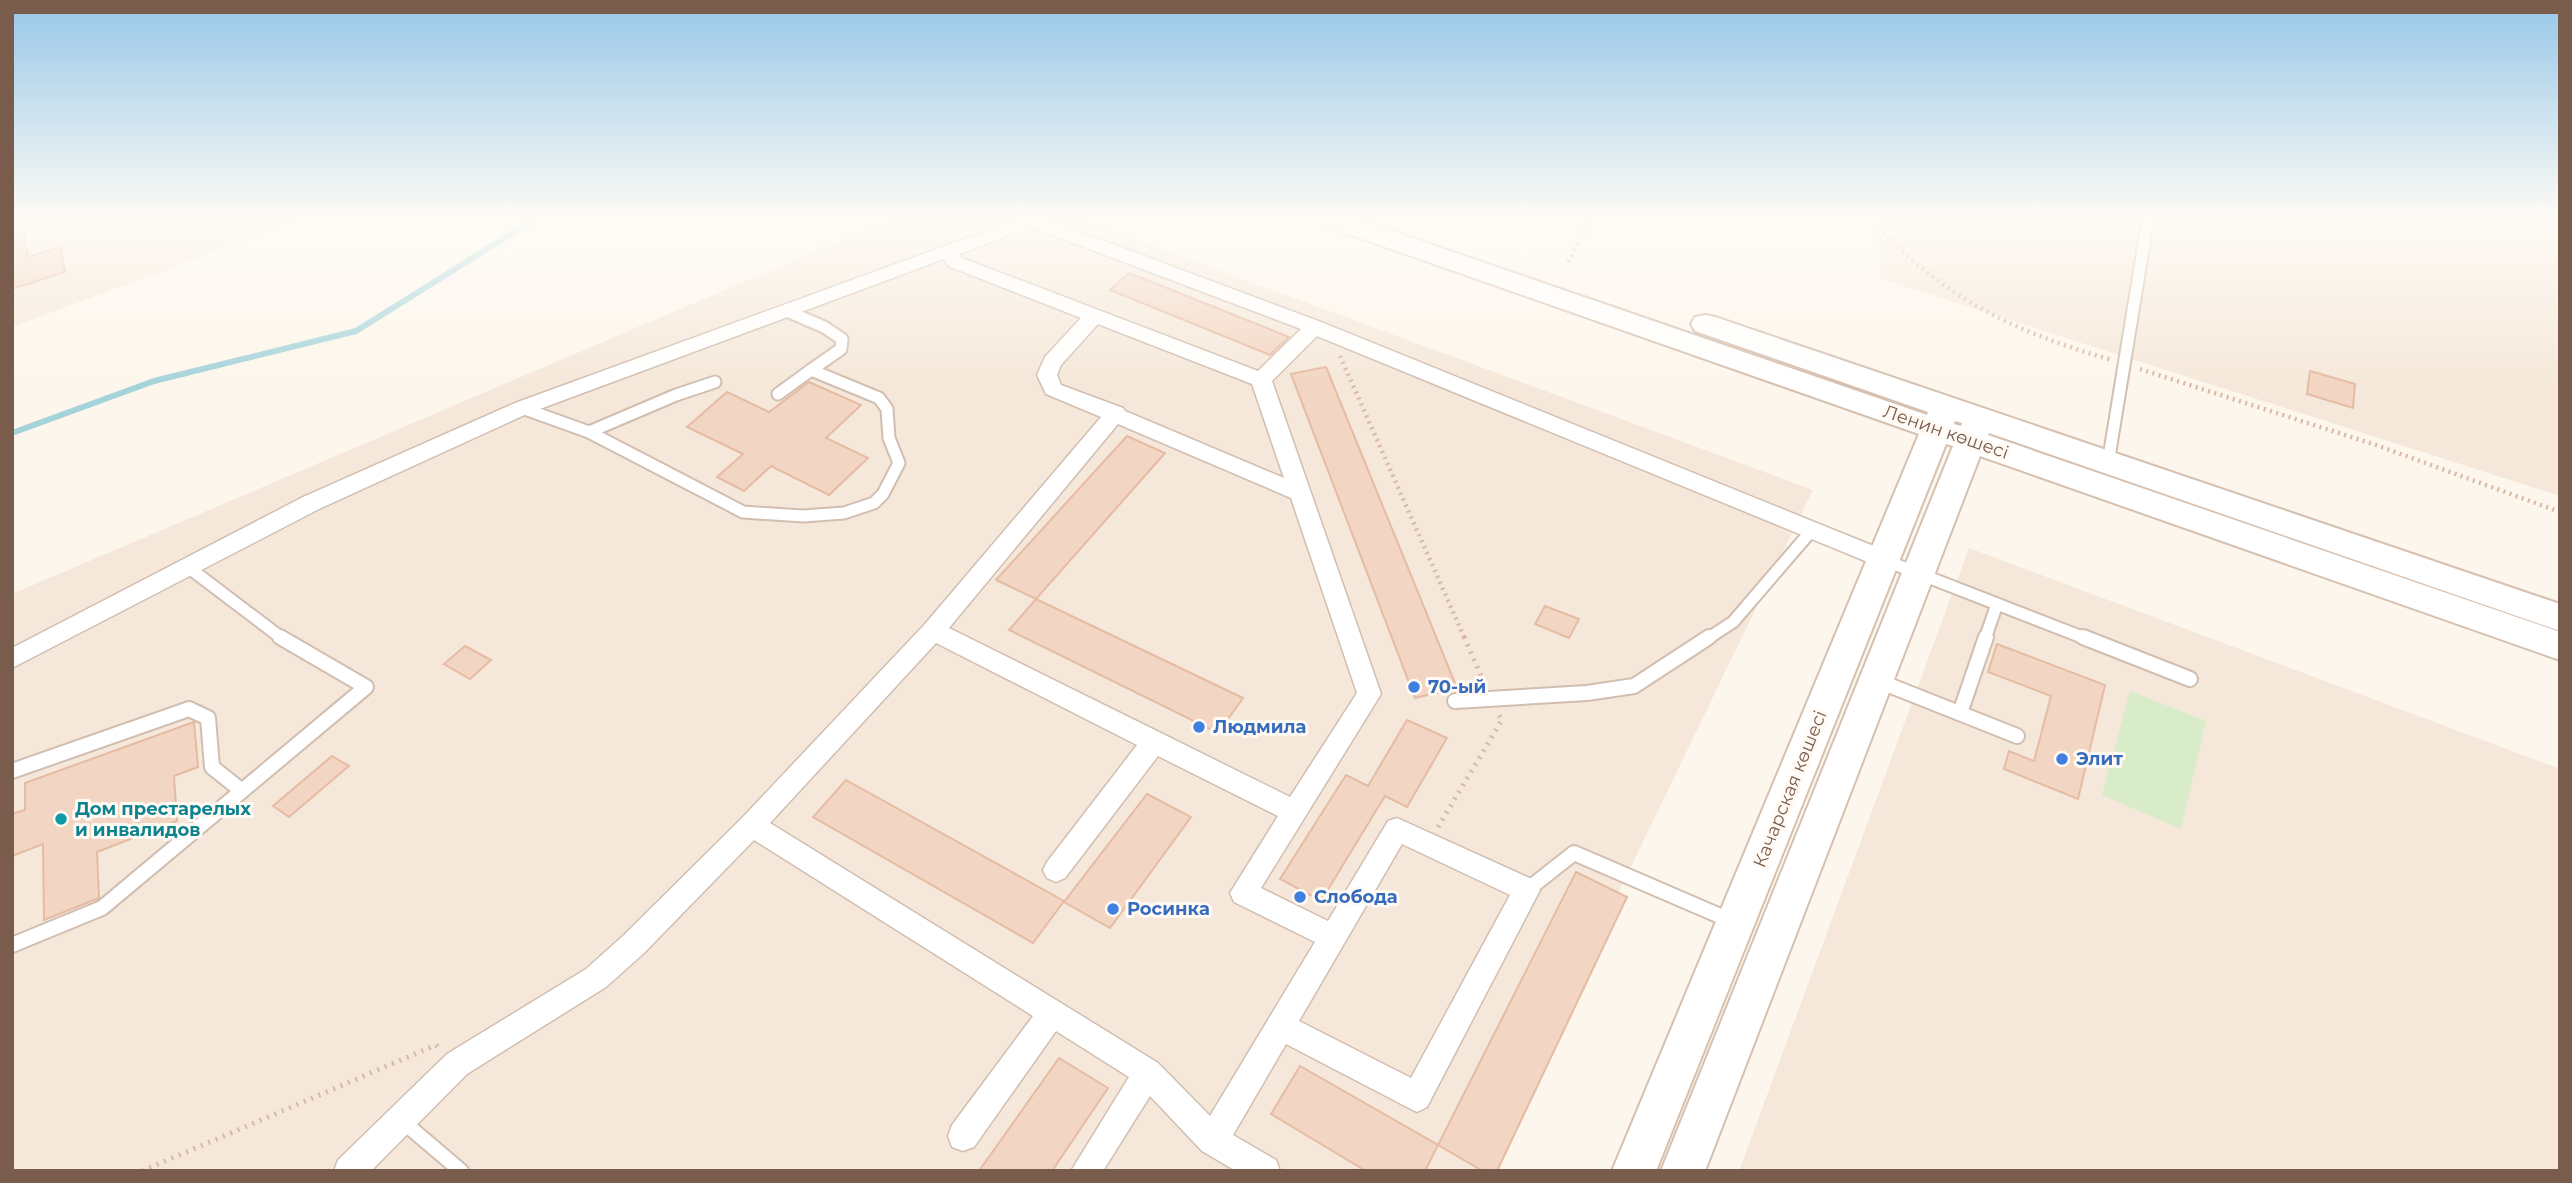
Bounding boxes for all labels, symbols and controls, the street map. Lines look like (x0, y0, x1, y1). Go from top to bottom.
street label: Ленин көшесі (1880, 400, 2012, 464)
place label: 70-ый (1428, 676, 1486, 698)
marker: 70-ый (1406, 679, 1422, 695)
street label: Качарская көшесі (1748, 707, 1832, 871)
place label: Людмила (1213, 716, 1306, 738)
marker: Людмила (1191, 719, 1207, 735)
place label: Элит (2076, 748, 2123, 770)
marker: Элит (2054, 751, 2070, 767)
place label: Дом престарелых и инвалидов (75, 798, 251, 841)
marker: Дом престарелых и инвалидов (53, 811, 69, 827)
place label: Слобода (1314, 886, 1398, 908)
marker: Слобода (1292, 889, 1308, 905)
place label: Росинка (1127, 898, 1210, 920)
marker: Росинка (1105, 901, 1121, 917)

